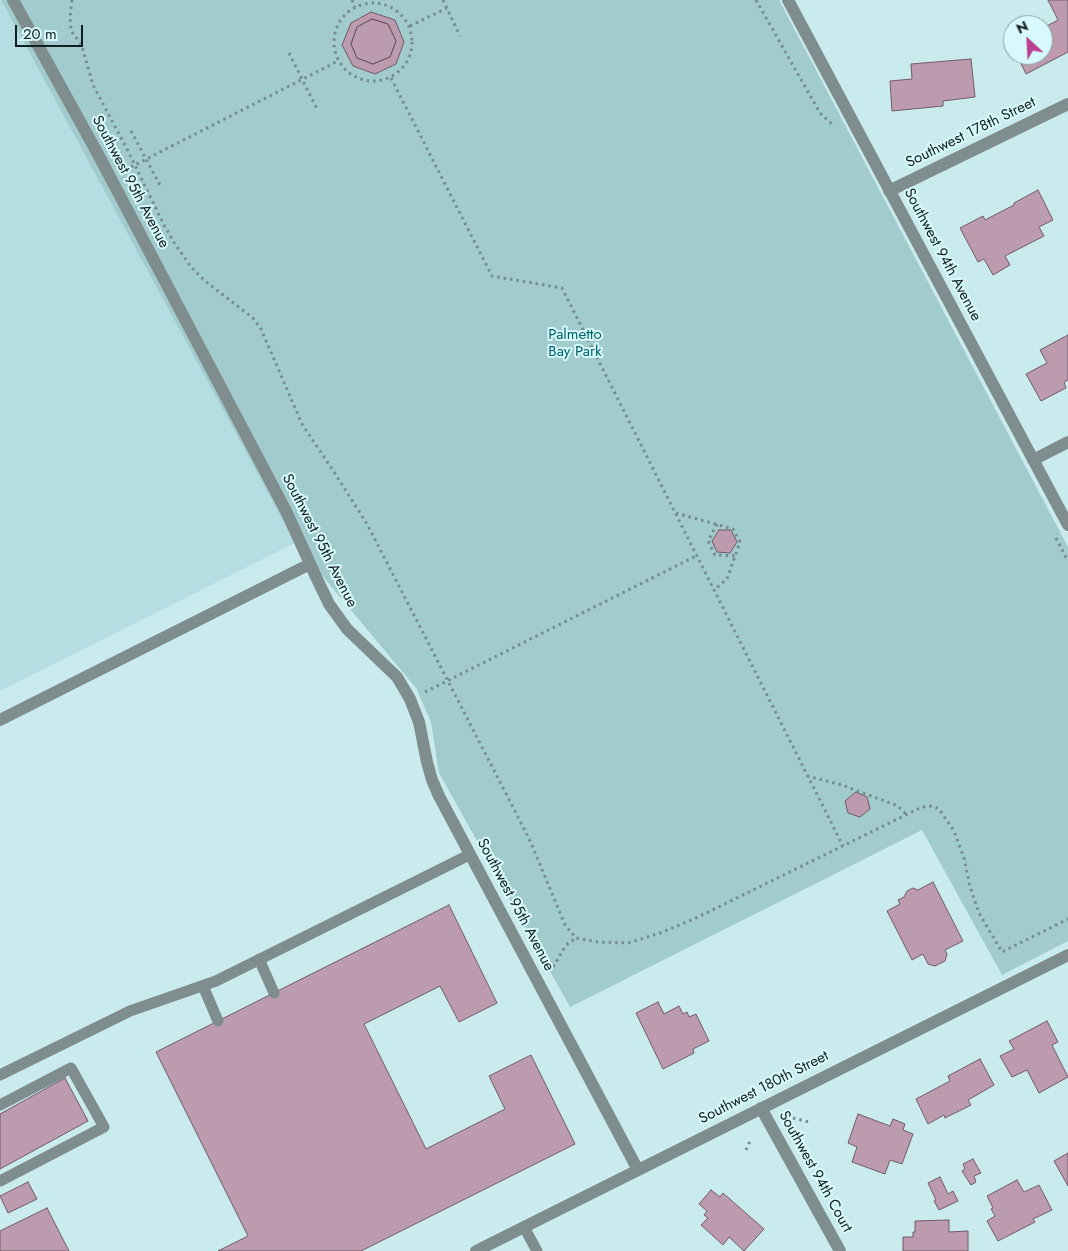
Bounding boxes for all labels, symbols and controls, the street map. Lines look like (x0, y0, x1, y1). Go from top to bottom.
scale bar (18, 15, 85, 47)
north arrow (1003, 15, 1053, 65)
text: N (1013, 16, 1031, 39)
text: 20 m (23, 23, 57, 45)
street label: Southwest 178th Street (903, 94, 1039, 172)
street label: Southwest 95th Avenue (87, 113, 173, 251)
street label: Southwest 94th Avenue (899, 186, 985, 324)
park label: Palmetto Bay Park (548, 326, 602, 361)
street label: Southwest 95th Avenue (278, 471, 360, 611)
street label: Southwest 95th Avenue (472, 836, 558, 974)
street label: Southwest 180th Street (696, 1047, 832, 1129)
street label: Southwest 94th Court (774, 1108, 856, 1236)

